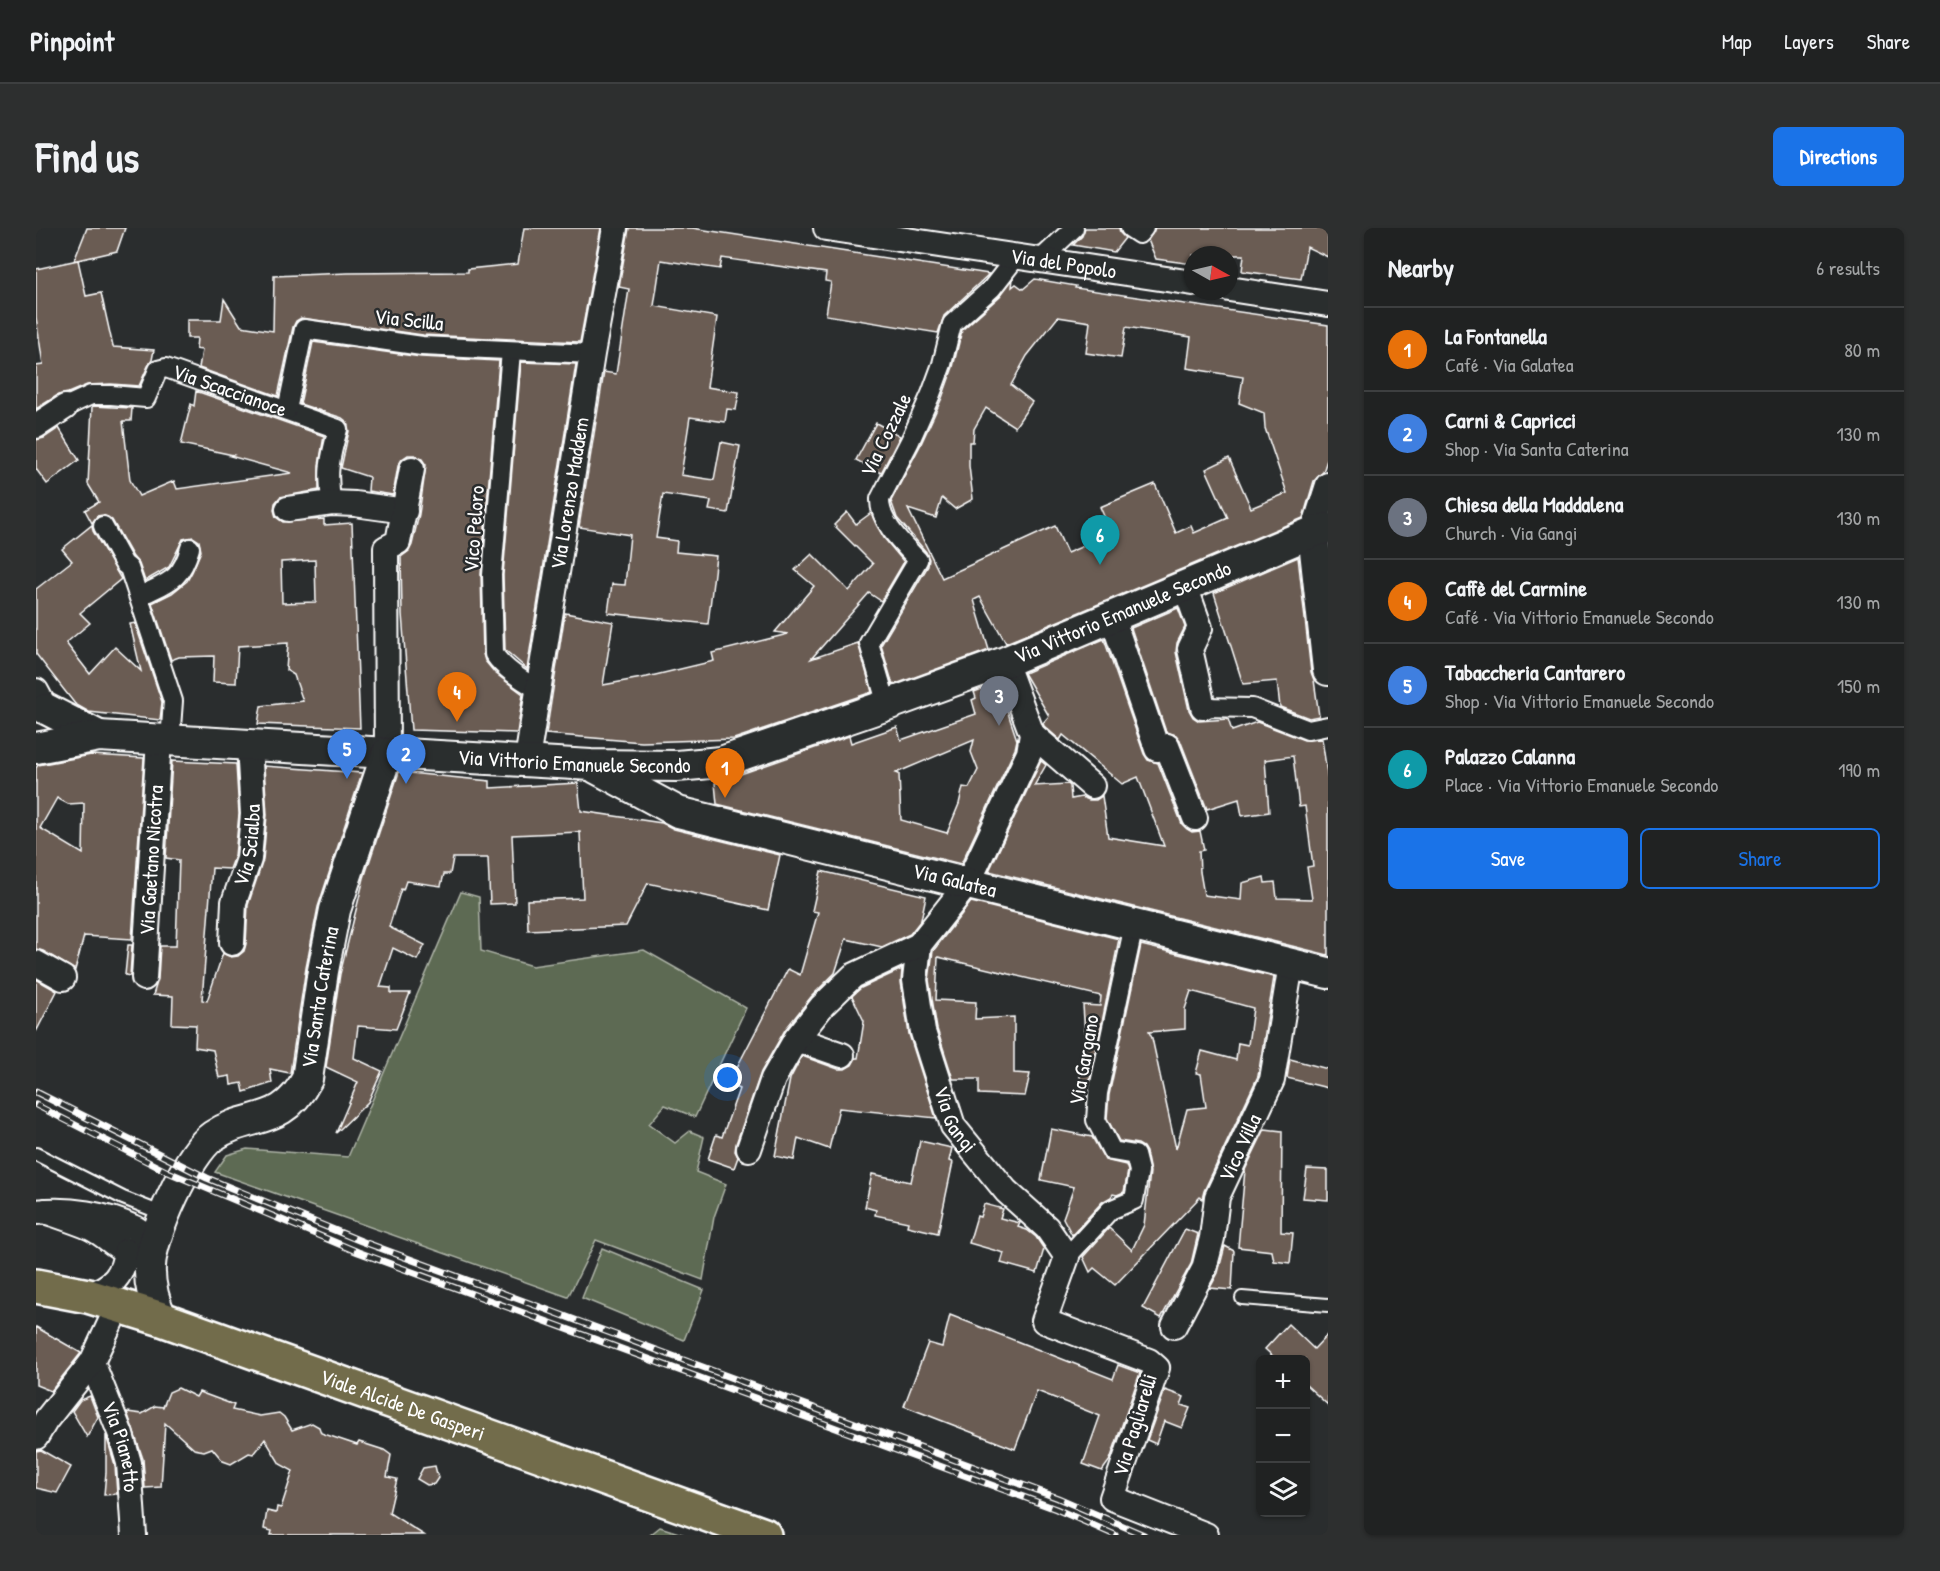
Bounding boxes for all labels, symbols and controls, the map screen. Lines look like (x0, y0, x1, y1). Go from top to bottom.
text: Pinpoint (30, 22, 114, 60)
text: Map (1722, 27, 1751, 56)
text: Layers (1784, 27, 1834, 56)
text: Share (1867, 27, 1910, 56)
button: Directions (1773, 127, 1904, 186)
text: Find us (36, 128, 139, 185)
street label: Via del Popolo (1009, 241, 1118, 285)
north arrow (1184, 246, 1238, 300)
text: Nearby (1388, 250, 1454, 285)
text: 6 results (1816, 254, 1880, 281)
street label: Via Scilla (373, 301, 445, 338)
text: La Fontanella (1445, 321, 1547, 351)
text: 1 (1404, 336, 1411, 363)
text: 80 m (1844, 336, 1880, 363)
text: Café · Via Galatea (1445, 351, 1574, 378)
street label: Via Scaccianoce (169, 356, 291, 424)
street label: Via Cozzale (853, 388, 918, 481)
text: Carni & Capricci (1445, 405, 1576, 435)
street label: Via Lorenzo Maddem (543, 415, 596, 572)
text: 2 (1403, 420, 1412, 447)
text: 130 m (1837, 420, 1880, 447)
text: Shop · Via Santa Caterina (1445, 435, 1629, 462)
street label: Vico Peloro (456, 485, 491, 573)
text: Chiesa della Maddalena (1445, 489, 1623, 519)
text: 3 (1403, 504, 1412, 531)
text: 130 m (1837, 504, 1880, 531)
pin: 6 (1080, 516, 1120, 565)
text: Church · Via Gangi (1445, 519, 1577, 546)
street label: Via Vittorio Emanuele Secondo (1010, 553, 1235, 671)
text: Caffè del Carmine (1445, 573, 1587, 603)
text: 4 (1404, 588, 1411, 615)
text: 130 m (1837, 588, 1880, 615)
text: Café · Via Vittorio Emanuele Secondo (1445, 603, 1714, 630)
text: Tabaccheria Cantarero (1445, 657, 1625, 687)
pin: 4 (438, 672, 476, 722)
text: 5 (1403, 672, 1412, 699)
text: 150 m (1837, 672, 1880, 699)
pin: 3 (980, 676, 1018, 726)
text: Shop · Via Vittorio Emanuele Secondo (1445, 687, 1714, 714)
pin: 5 (328, 730, 366, 779)
pin: 2 (386, 734, 425, 784)
text: Palazzo Calanna (1445, 741, 1575, 771)
street label: Via Vittorio Emanuele Secondo (457, 742, 692, 780)
pin: 1 (706, 748, 744, 798)
text: 6 (1404, 756, 1411, 783)
text: 190 m (1838, 756, 1880, 783)
text: Place · Via Vittorio Emanuele Secondo (1445, 771, 1718, 798)
street label: Via Gaetano Nicotra (132, 784, 170, 936)
street label: Via Scialba (226, 804, 267, 890)
button: Save (1388, 828, 1628, 889)
button: Share (1640, 828, 1880, 889)
street label: Via Galatea (910, 856, 1000, 904)
street label: Via Santa Caterina (294, 924, 345, 1070)
street label: Via Gargano (1061, 1012, 1106, 1107)
your location (713, 1063, 742, 1092)
street label: Via Gangi (927, 1082, 984, 1158)
street label: Vico Villa (1211, 1109, 1268, 1186)
map controls (1256, 1355, 1310, 1517)
button: + (1256, 1355, 1310, 1409)
street label: Viale Alcide De Gasperi (316, 1362, 489, 1448)
street label: Via Pagliarelli (1105, 1370, 1164, 1480)
street label: Via Pianetto (95, 1397, 146, 1493)
button: − (1256, 1409, 1310, 1463)
button: layers (1256, 1463, 1310, 1517)

